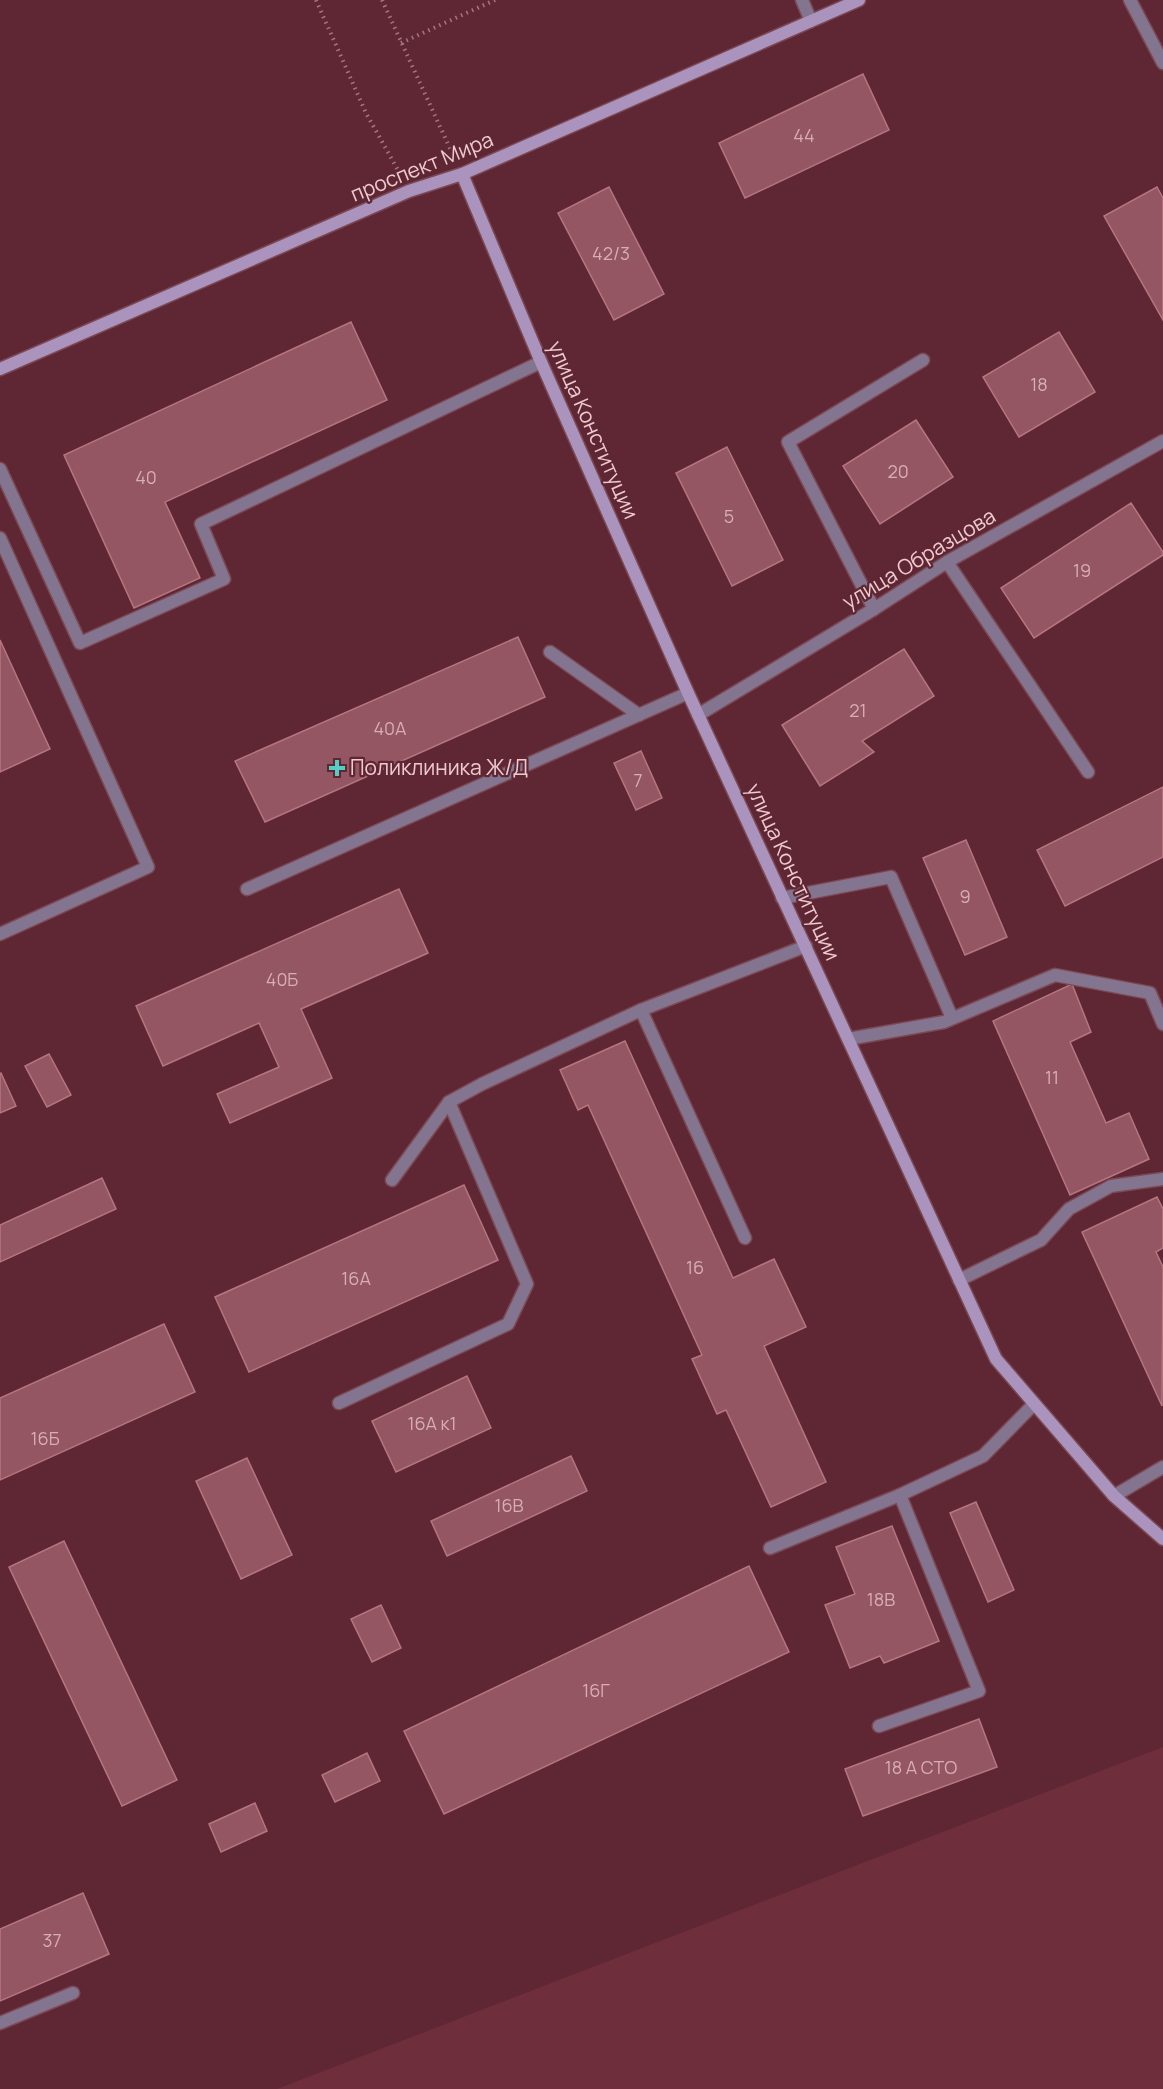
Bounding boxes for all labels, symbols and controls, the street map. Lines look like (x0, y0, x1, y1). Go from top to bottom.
house number: 44 (793, 123, 815, 147)
street label: проспект Мира (346, 125, 497, 207)
house number: 42/3 (592, 241, 630, 265)
street label: улица Конституции (542, 336, 646, 523)
house number: 18 (1030, 372, 1048, 396)
house number: 20 (887, 459, 909, 483)
house number: 40 (135, 465, 157, 489)
street label: улица Образцова (837, 501, 1000, 615)
house number: 5 (724, 504, 734, 528)
house number: 19 (1073, 558, 1091, 582)
house number: 21 (849, 698, 867, 722)
house number: 40А (374, 716, 407, 740)
place label: Поликлиника Ж/Д (350, 753, 528, 781)
marker: Поликлиника Ж/Д (328, 759, 346, 777)
house number: 7 (633, 768, 643, 792)
street label: улица Конституции (741, 778, 847, 965)
house number: 9 (959, 884, 971, 908)
house number: 40Б (266, 967, 298, 991)
house number: 11 (1045, 1065, 1059, 1089)
house number: 16 (686, 1255, 704, 1279)
house number: 16А (341, 1266, 371, 1290)
house number: 16А к1 (407, 1411, 457, 1435)
house number: 16Б (30, 1426, 60, 1450)
house number: 16В (494, 1493, 524, 1517)
house number: 18В (867, 1587, 895, 1611)
house number: 16Г (582, 1678, 610, 1702)
house number: 18 А СТО (885, 1755, 957, 1779)
house number: 37 (43, 1928, 62, 1952)

